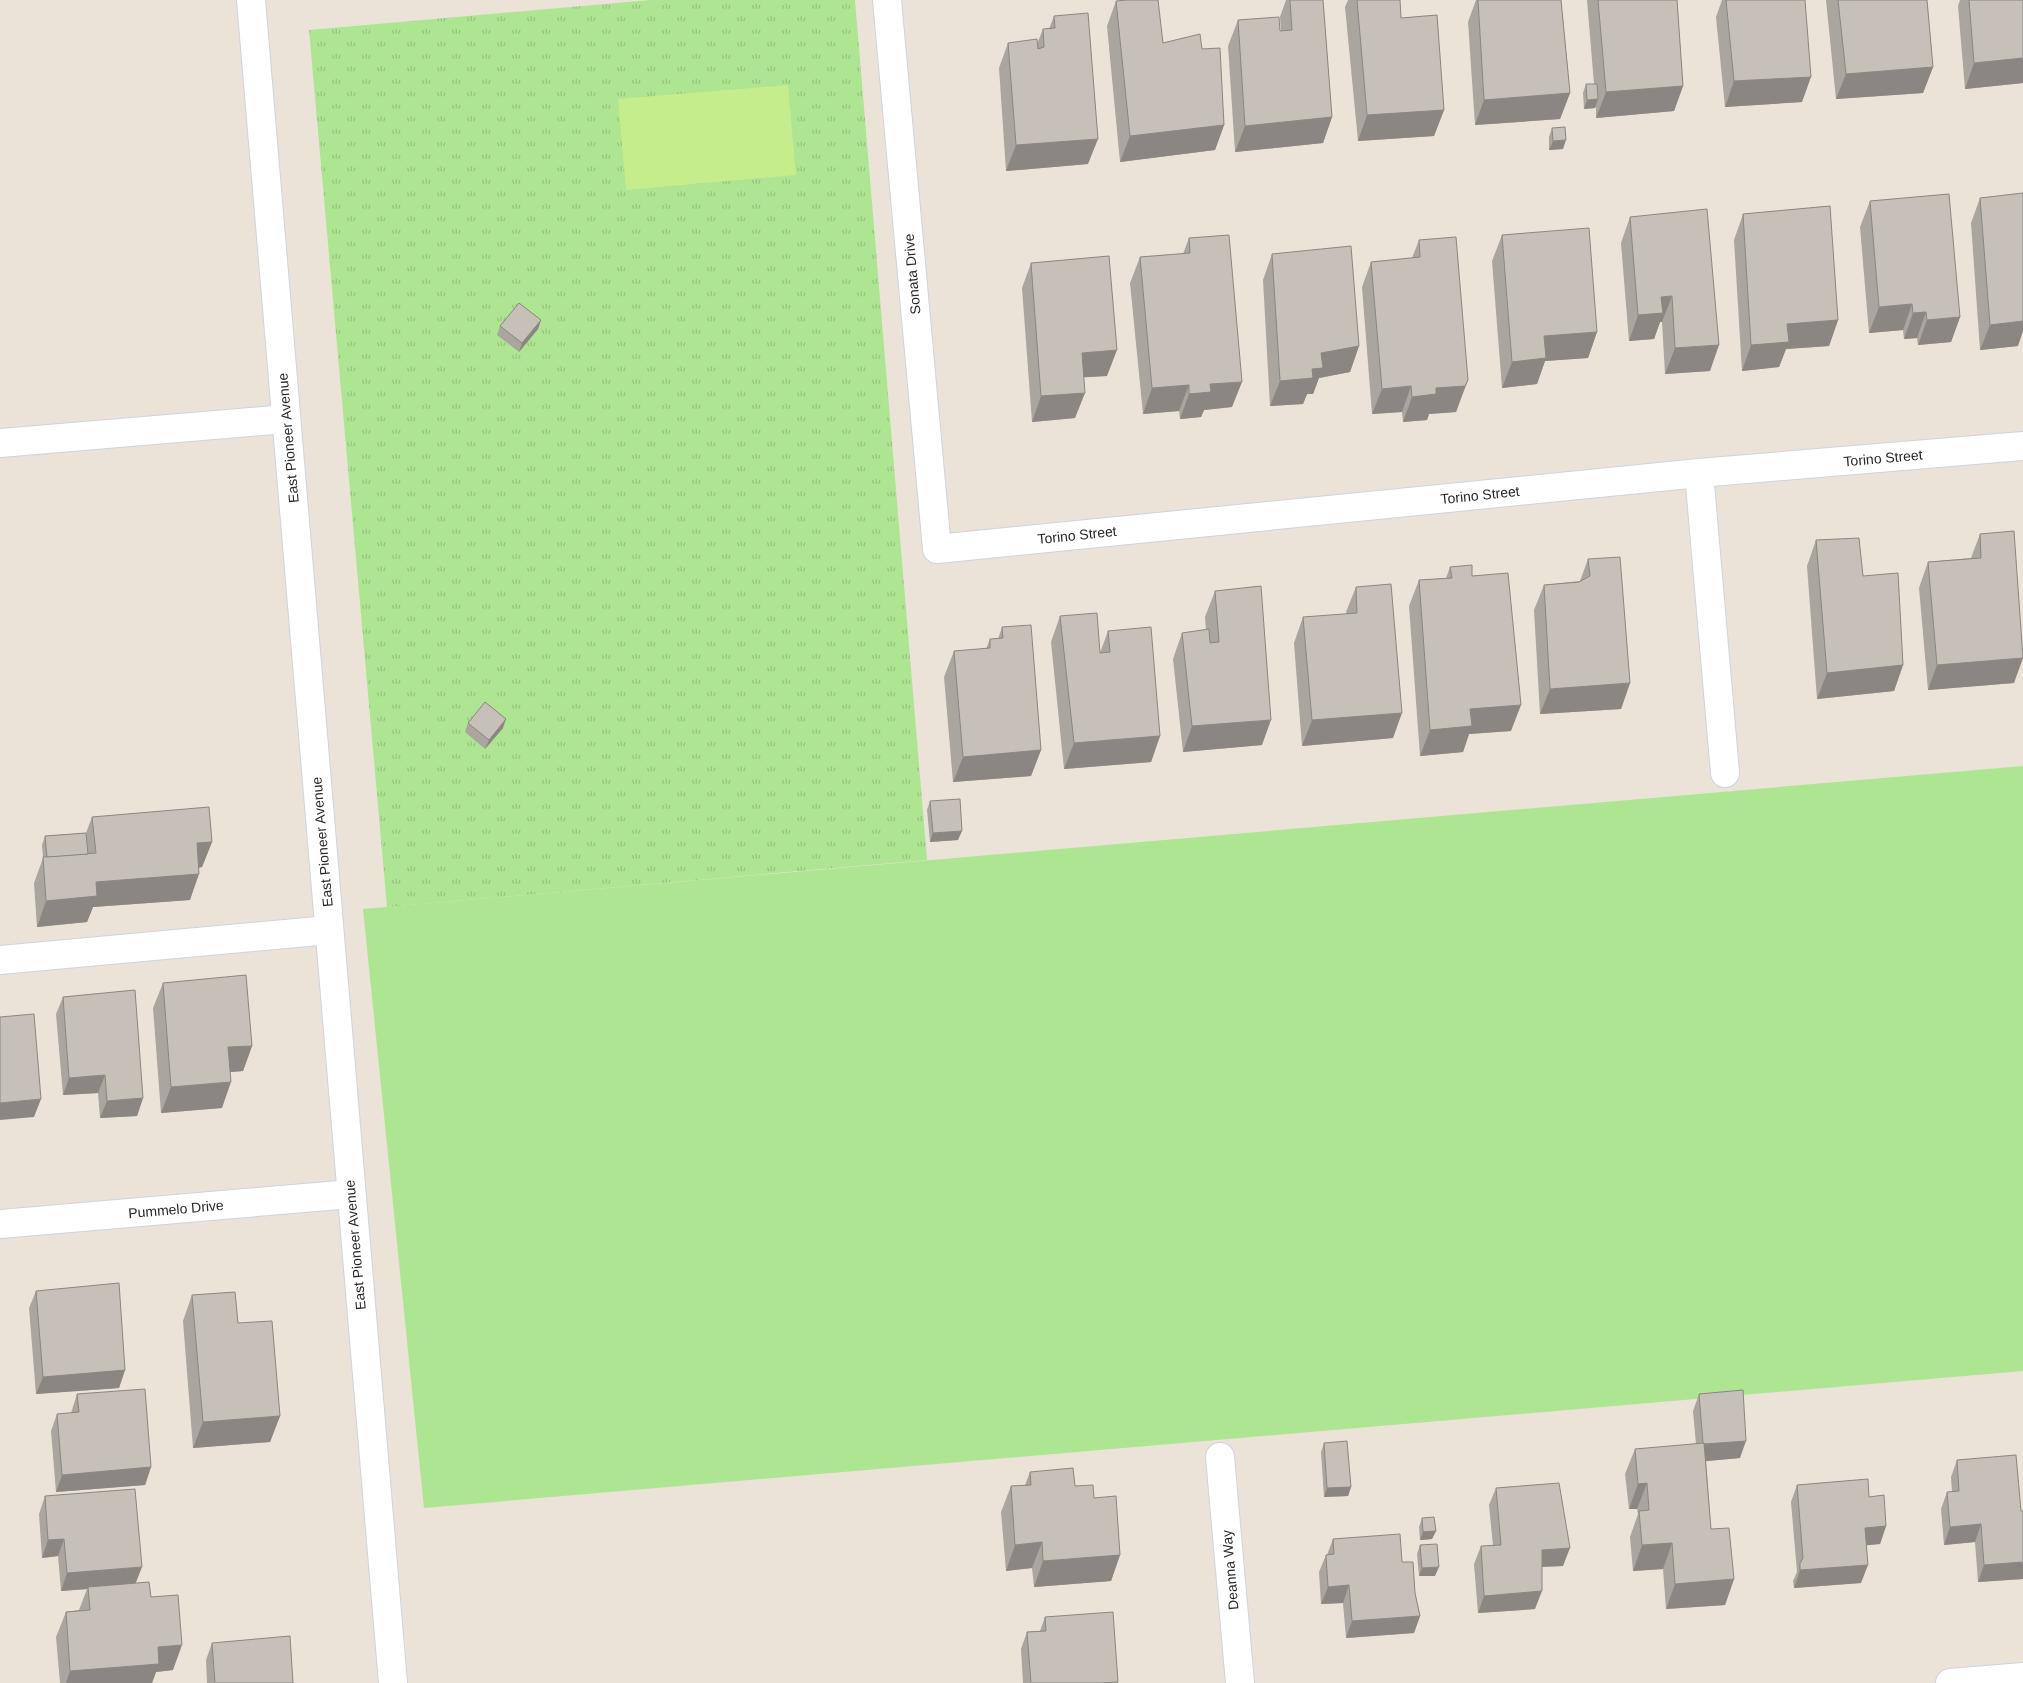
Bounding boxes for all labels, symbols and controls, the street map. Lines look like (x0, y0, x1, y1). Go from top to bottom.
street label: Sonata Drive (900, 233, 923, 315)
street label: East Pioneer Avenue (274, 372, 302, 504)
street label: Torino Street (1843, 447, 1923, 469)
street label: Torino Street (1440, 483, 1520, 507)
street label: Torino Street (1037, 523, 1117, 547)
street label: East Pioneer Avenue (308, 776, 336, 908)
street label: East Pioneer Avenue (341, 1179, 369, 1311)
street label: Pummelo Drive (128, 1197, 225, 1221)
street label: Deanna Way (1219, 1529, 1241, 1611)

